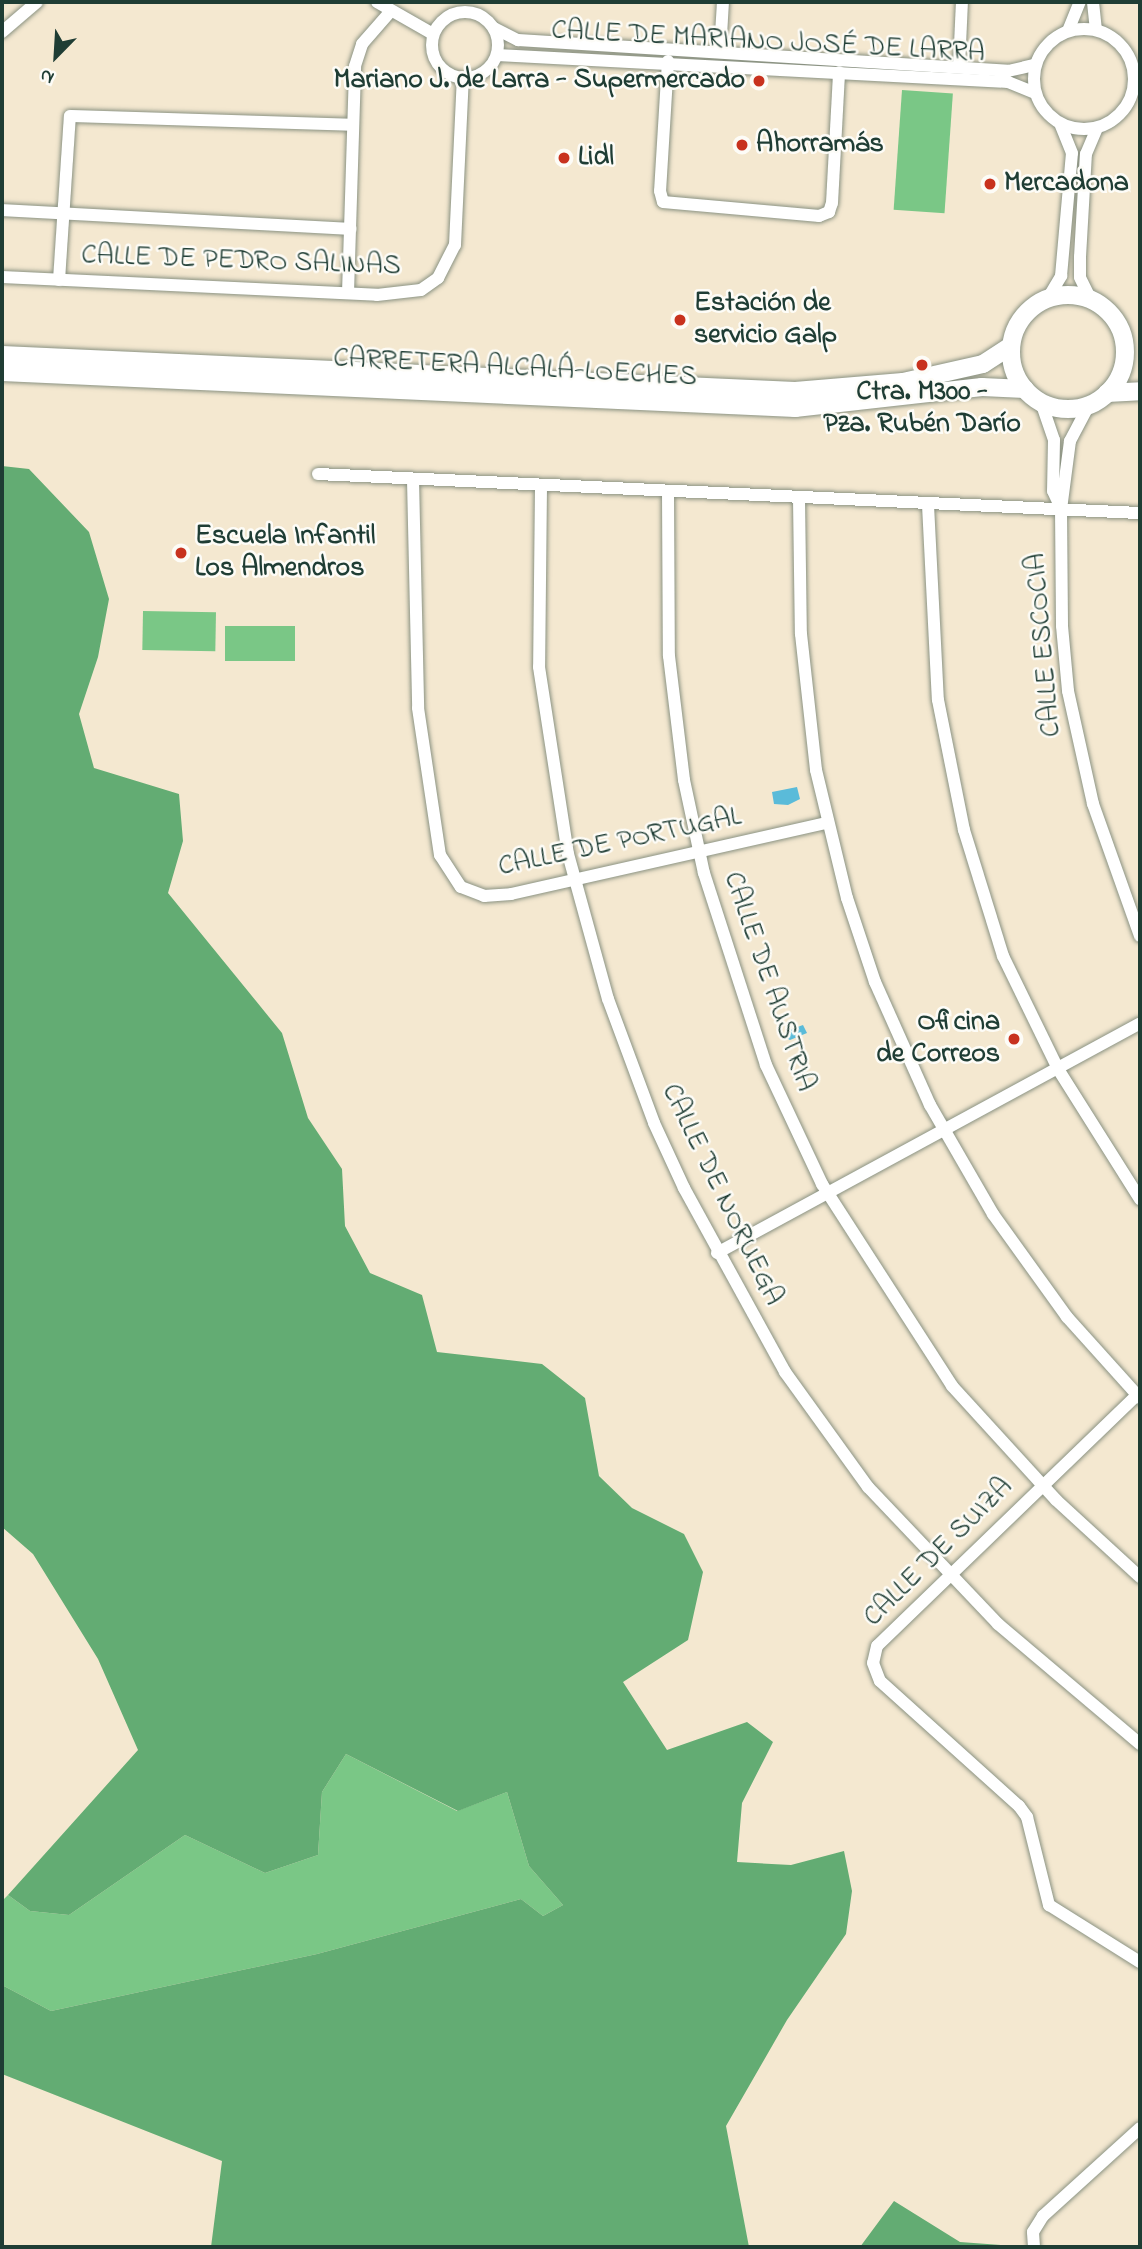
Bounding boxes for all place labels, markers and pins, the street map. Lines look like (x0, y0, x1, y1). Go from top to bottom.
place label: Mariano J. de Larra - Supermercado (333, 64, 745, 98)
marker: Mariano J. de Larra - Supermercado (751, 73, 767, 89)
place label: Ahorramás (756, 128, 884, 162)
marker: Ahorramás (734, 137, 750, 153)
place label: Lidl (578, 141, 614, 175)
marker: Lidl (556, 150, 572, 166)
place label: Mercadona (1004, 167, 1129, 201)
marker: Mercadona (982, 176, 998, 192)
place label: Estación de servicio Galp (694, 287, 837, 353)
marker: Estación de servicio Galp (672, 312, 688, 328)
marker: Ctra. M300 - Pza. Rubén Darío (914, 357, 930, 373)
place label: Ctra. M300 - Pza. Rubén Darío (823, 376, 1021, 442)
place label: Escuela Infantil Los Almendros (195, 520, 375, 586)
marker: Escuela Infantil Los Almendros (173, 545, 189, 561)
place label: Oficina de Correos (876, 1006, 1000, 1072)
marker: Oficina de Correos (1006, 1031, 1022, 1047)

